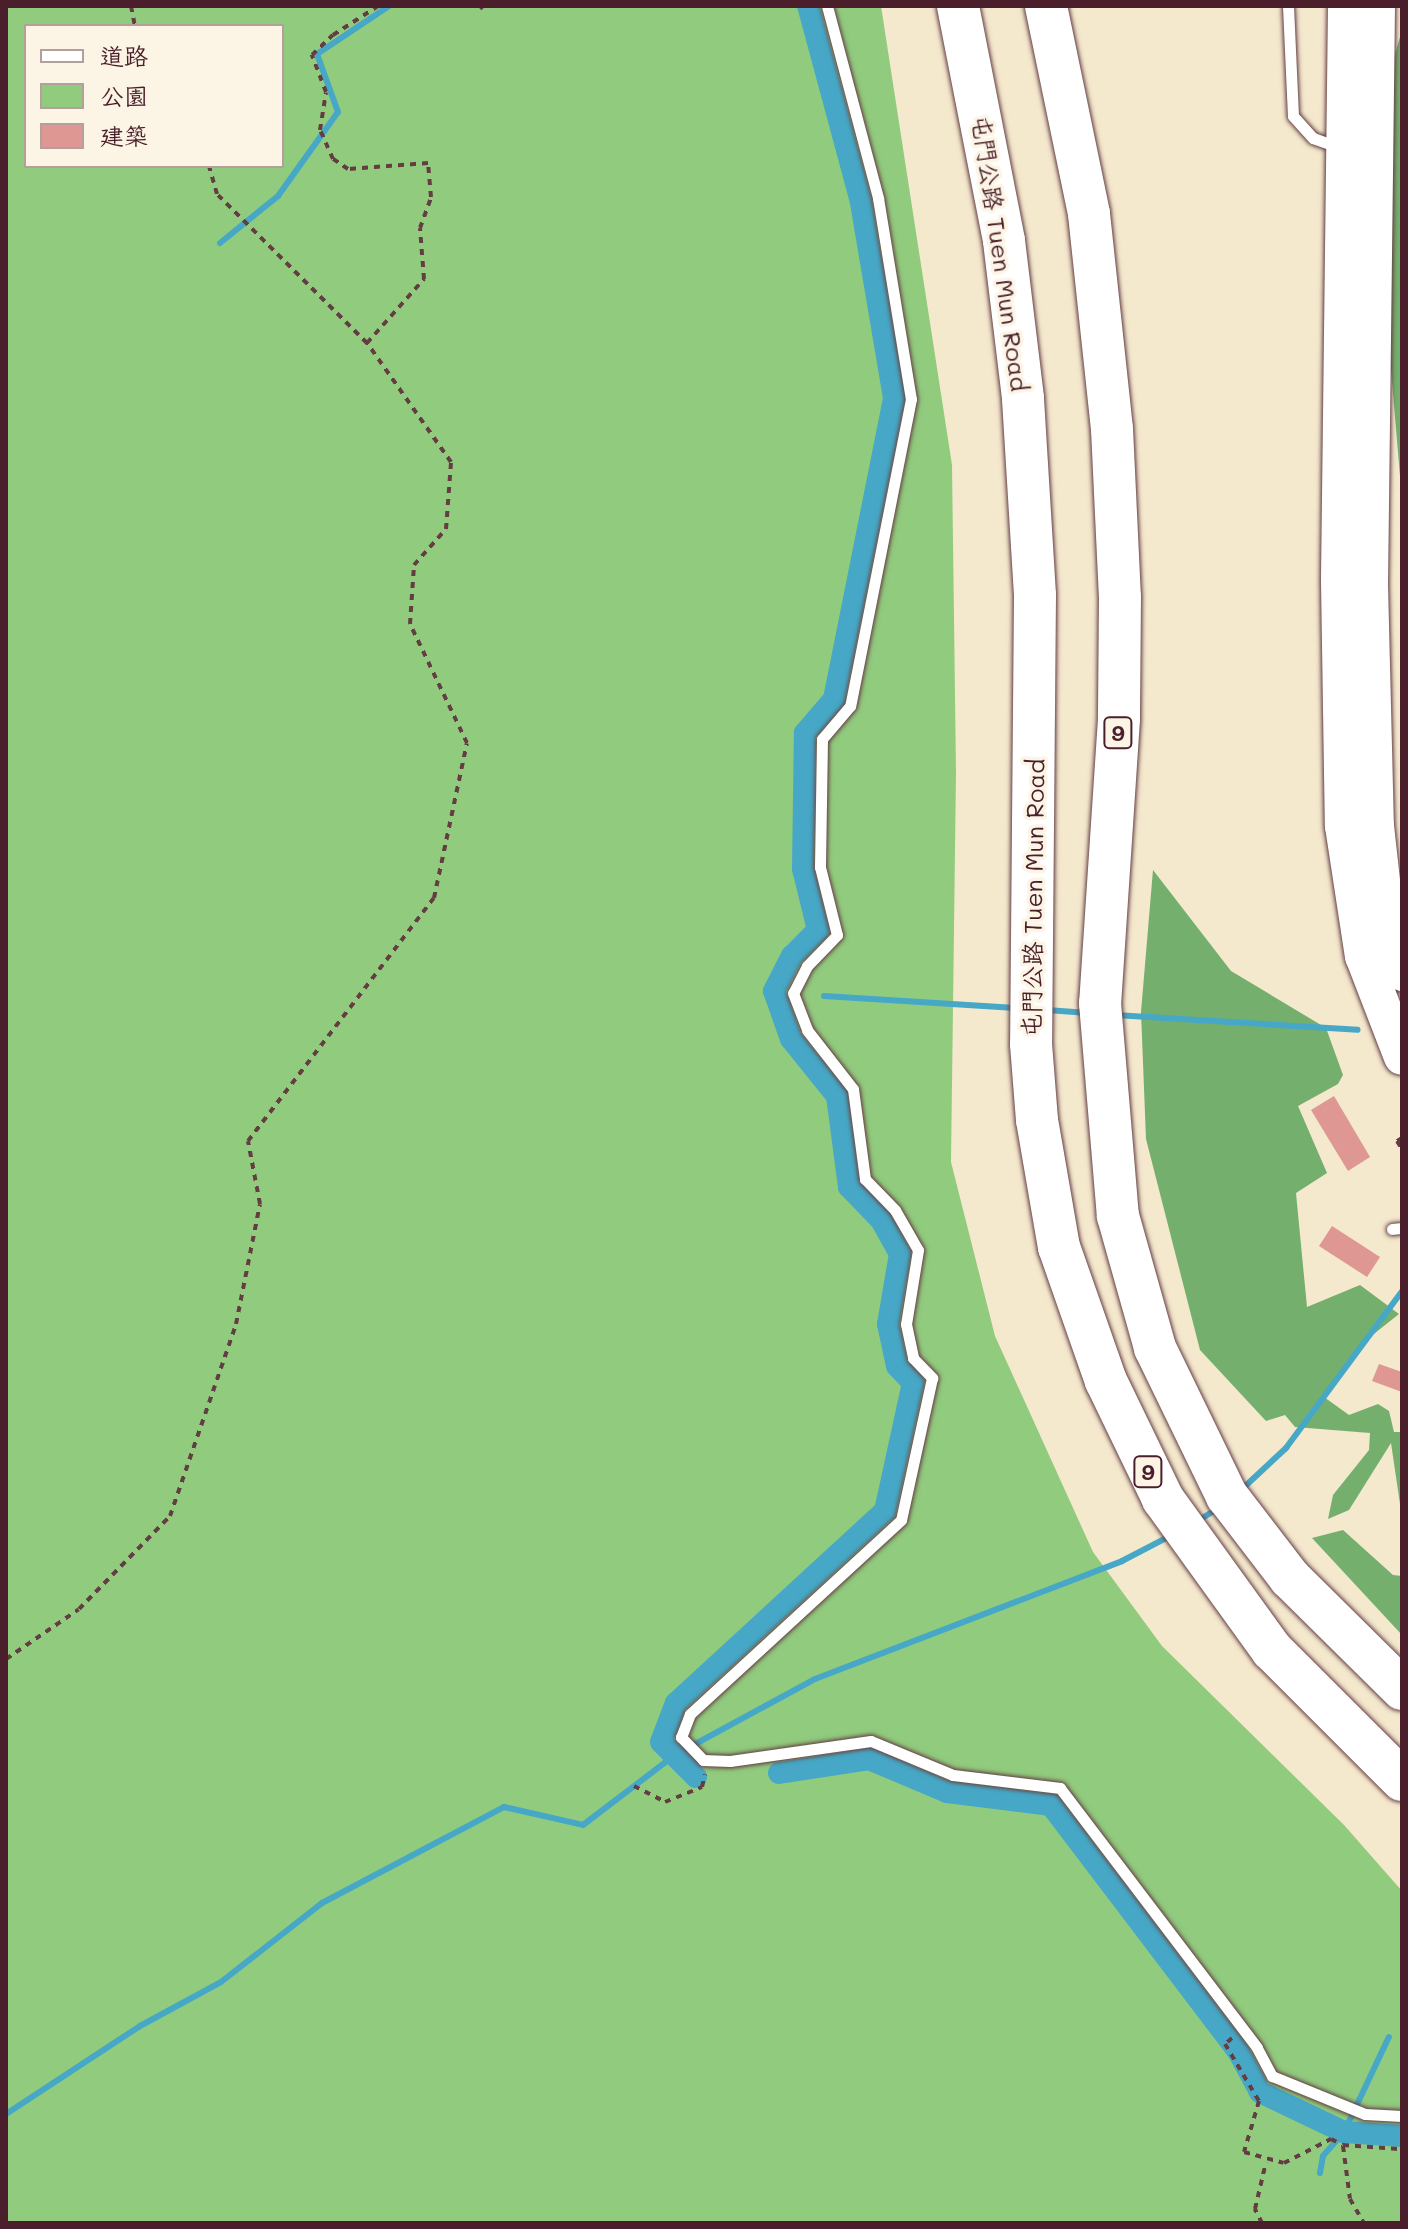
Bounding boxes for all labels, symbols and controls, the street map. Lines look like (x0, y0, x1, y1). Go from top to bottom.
legend (24, 24, 284, 168)
text: 道路 (100, 40, 148, 71)
text: 公園 (100, 80, 148, 111)
street label: 屯門公路 Tuen Mun Road (967, 113, 1035, 393)
text: 建築 (100, 120, 148, 151)
road number: 9 (1102, 715, 1134, 751)
street label: 屯門公路 Tuen Mun Road (1016, 758, 1050, 1038)
road number: 9 (1132, 1454, 1164, 1490)

